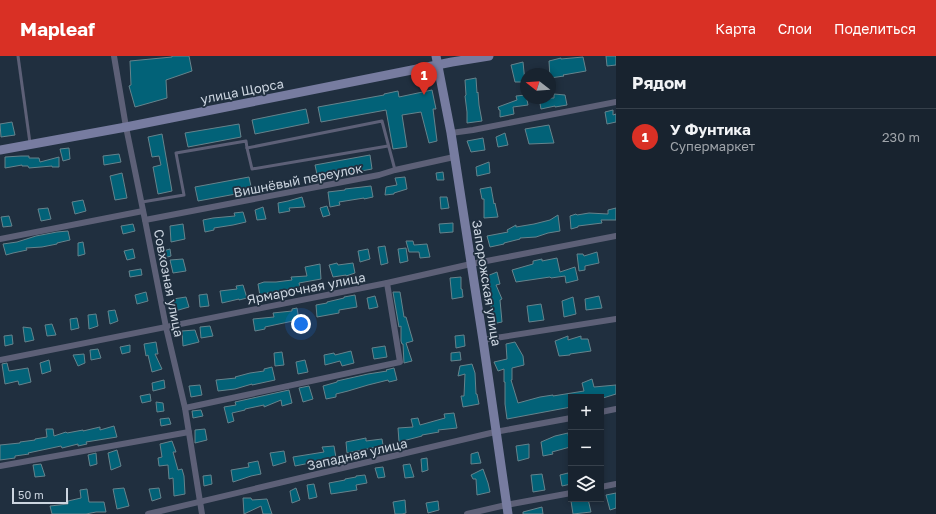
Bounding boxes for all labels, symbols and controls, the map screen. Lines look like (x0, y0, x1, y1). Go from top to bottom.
text: Mapleaf (20, 17, 95, 40)
text: Карта (715, 20, 756, 37)
text: Слои (778, 20, 812, 37)
text: Поделиться (834, 20, 916, 37)
pin: 1 (411, 62, 437, 95)
north arrow (520, 68, 556, 104)
text: Рядом (632, 72, 686, 93)
street label: улица Щорса (199, 75, 285, 107)
text: У Фунтика (670, 120, 751, 138)
text: 1 (642, 129, 648, 145)
text: 230 m (882, 129, 920, 145)
text: Супермаркет (670, 138, 755, 154)
street label: Вишнёвый переулок (232, 160, 364, 200)
street label: Запорожская улица (469, 219, 505, 347)
street label: Совхозная улица (151, 228, 187, 338)
street label: Ярмарочная улица (245, 269, 367, 307)
your location (291, 314, 311, 334)
map controls (568, 394, 604, 502)
button: + (568, 394, 604, 430)
button: − (568, 430, 604, 466)
street label: Западная улица (305, 435, 409, 473)
button: layers (568, 466, 604, 502)
scale bar (12, 486, 68, 505)
text: 50 m (18, 488, 44, 501)

